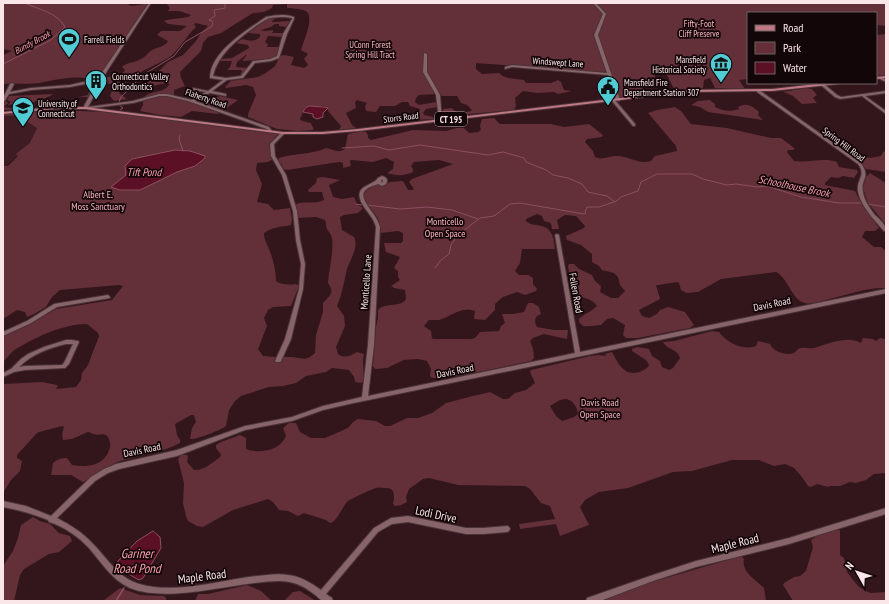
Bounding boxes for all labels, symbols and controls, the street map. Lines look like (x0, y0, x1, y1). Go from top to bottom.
legend (747, 12, 877, 84)
park label: Fifty-Foot Cliff Preserve (678, 18, 720, 39)
text: Road (783, 20, 803, 35)
sports icon: Farrell Fields (56, 26, 82, 59)
water label: Bundy Brook (12, 27, 53, 56)
place label: Farrell Fields (84, 34, 125, 45)
park label: UConn Forest Spring Hill Tract (345, 39, 395, 60)
text: Park (783, 40, 801, 55)
museum icon: Mansfield Historical Society (708, 51, 734, 84)
place label: Mansfield Historical Society (652, 54, 707, 75)
street label: Windswept Lane (532, 55, 584, 69)
text: Water (783, 60, 808, 75)
building icon: Connecticut Valley Orthodontics (83, 68, 109, 101)
place label: Connecticut Valley Orthodontics (112, 71, 169, 92)
public building icon: Mansfield Fire Department Station 307 (595, 74, 621, 107)
place label: Mansfield Fire Department Station 307 (624, 77, 699, 98)
street label: Flaherty Road (184, 86, 228, 110)
school or university icon: University of Connecticut (10, 95, 36, 128)
place label: University of Connecticut (38, 98, 78, 119)
street label: Storrs Road (383, 109, 419, 125)
road number: CT 195 (435, 112, 467, 126)
street label: Spring Hill Road (821, 125, 867, 164)
water label: Tift Pond (127, 165, 163, 179)
water label: Schoolhouse Brook (757, 172, 833, 201)
park label: Albert E. Moss Sanctuary (71, 188, 125, 213)
park label: Monticello Open Space (425, 215, 465, 240)
street label: Monticello Lane (358, 254, 374, 310)
street label: Fellen Road (566, 272, 586, 314)
street label: Davis Road (752, 294, 792, 314)
street label: Davis Road (435, 361, 475, 381)
park label: Davis Road Open Space (580, 396, 620, 421)
street label: Davis Road (122, 440, 162, 460)
street label: Lodi Drive (414, 502, 458, 526)
street label: Maple Road (710, 530, 760, 556)
water label: Gariner Road Pond (113, 545, 163, 577)
north arrow (837, 552, 877, 592)
text: N (842, 559, 857, 572)
street label: Maple Road (177, 566, 227, 586)

